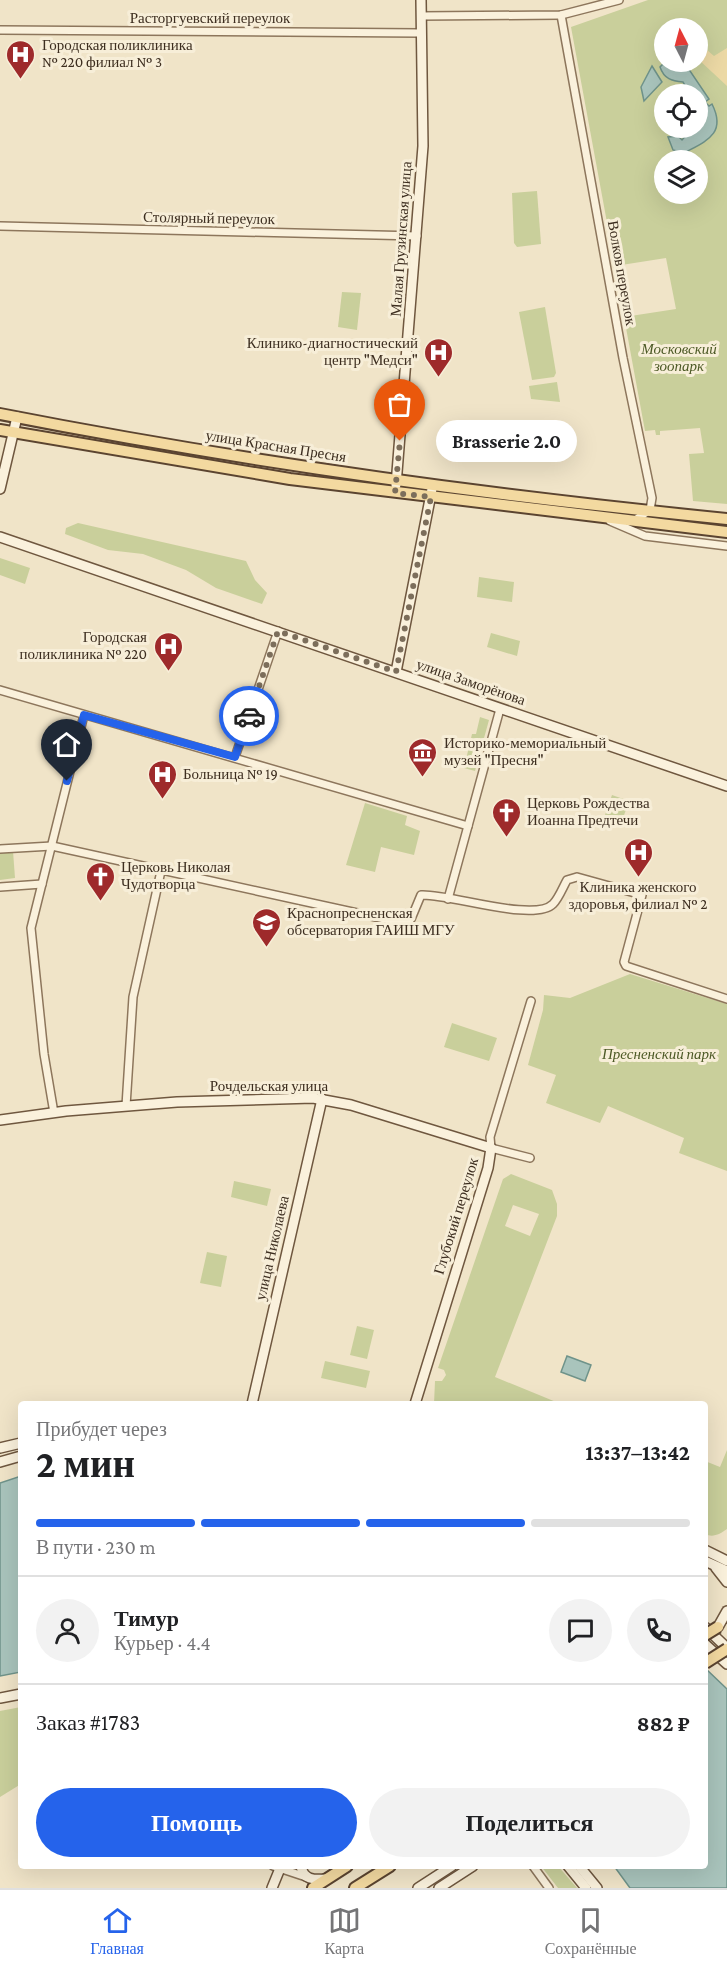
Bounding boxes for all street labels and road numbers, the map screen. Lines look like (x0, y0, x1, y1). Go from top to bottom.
street label: Расторгуевский переулок (130, 10, 291, 26)
street label: Малая Грузинская улица (388, 160, 414, 317)
street label: Столярный переулок (143, 209, 276, 227)
street label: Волков переулок (605, 219, 639, 327)
street label: улица Красная Пресня (205, 427, 347, 465)
street label: улица Заморёнова (414, 656, 528, 708)
street label: Рочдельская улица (210, 1078, 329, 1094)
street label: Глубокий переулок (431, 1155, 482, 1276)
street label: улица Николаева (252, 1194, 292, 1302)

